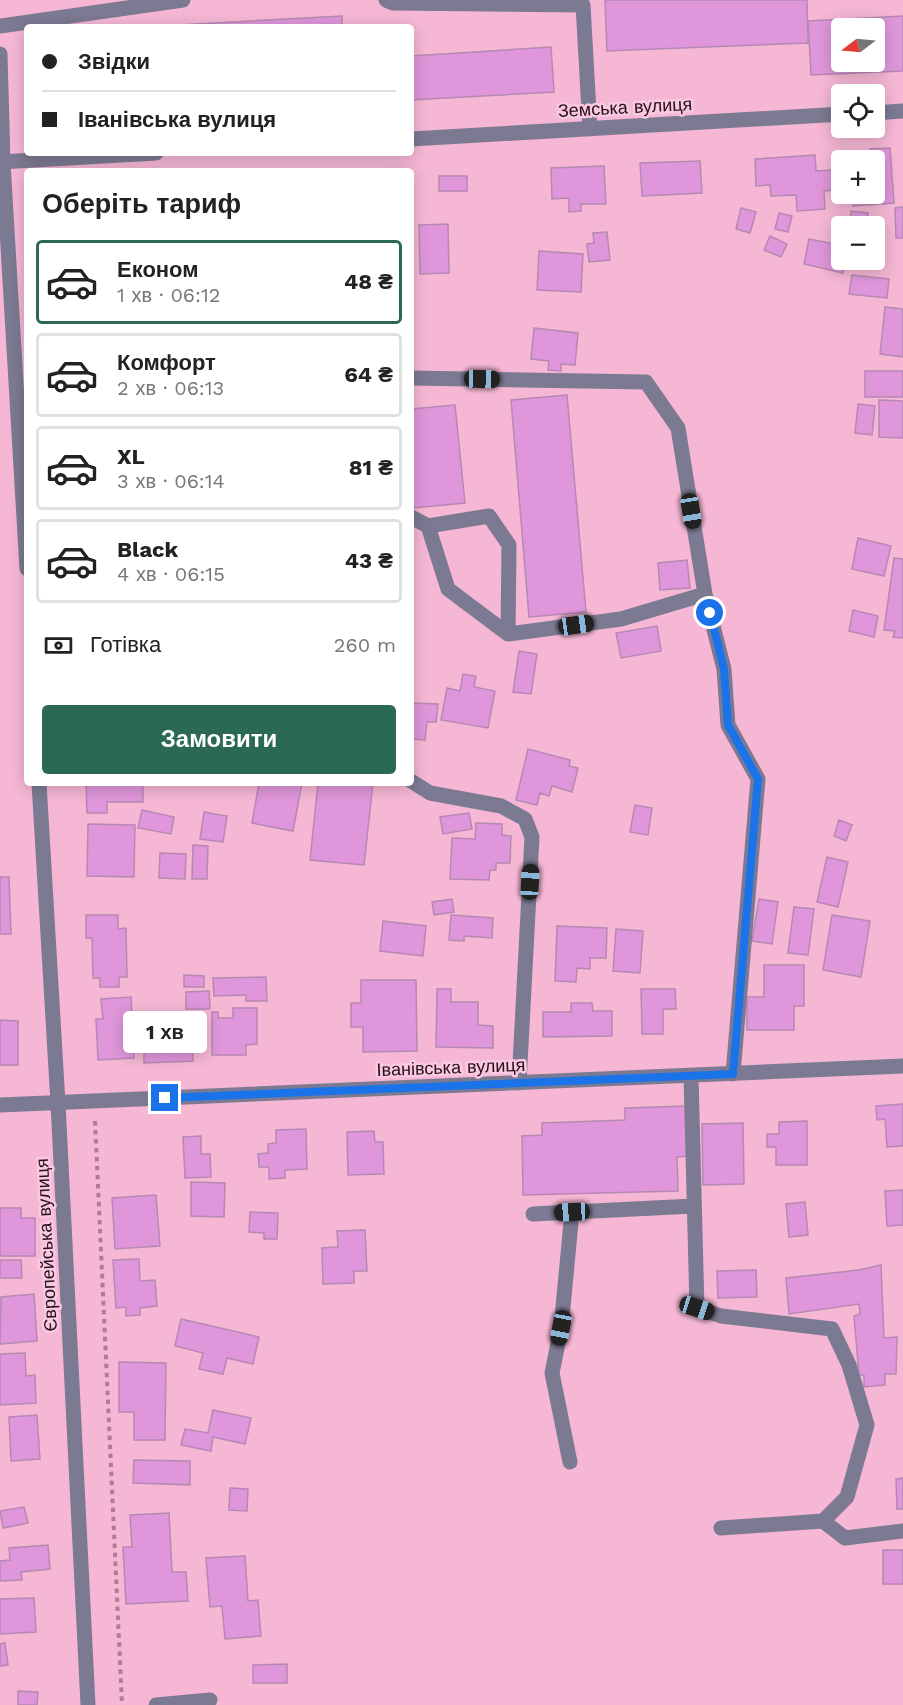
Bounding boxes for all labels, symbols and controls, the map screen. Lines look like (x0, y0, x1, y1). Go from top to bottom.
north arrow (831, 18, 885, 72)
map controls (831, 18, 885, 270)
text: Звідки (78, 49, 150, 74)
button: locate (831, 84, 885, 138)
street label: Земська вулиця (557, 93, 693, 121)
text: Іванівська вулиця (78, 107, 276, 132)
button: + (831, 150, 885, 204)
text: Оберіть тариф (42, 188, 241, 220)
button: − (831, 216, 885, 270)
icon: car (45, 255, 99, 309)
text: Економ (117, 257, 199, 282)
text: 48 ₴ (344, 269, 393, 294)
text: 1 хв · 06:12 (117, 283, 220, 307)
icon: car (45, 348, 99, 402)
text: Комфорт (117, 350, 216, 375)
text: 64 ₴ (344, 362, 393, 387)
car (464, 370, 500, 388)
text: 2 хв · 06:13 (117, 376, 224, 400)
icon: car (45, 441, 99, 495)
text: XL (117, 444, 145, 469)
text: 81 ₴ (349, 455, 393, 480)
text: 3 хв · 06:14 (117, 469, 225, 493)
car (679, 492, 703, 530)
icon: car (45, 534, 99, 588)
text: Black (117, 537, 178, 562)
text: 43 ₴ (345, 548, 393, 573)
text: 4 хв · 06:15 (117, 562, 225, 586)
route start (696, 599, 723, 626)
car (557, 614, 595, 636)
icon: cash (42, 629, 75, 662)
text: Готівка (90, 632, 161, 657)
text: 260 m (334, 633, 396, 657)
button: Замовити (42, 705, 396, 774)
car (520, 864, 540, 900)
callout: 1 хв (123, 1011, 207, 1053)
text: 1 хв (146, 1020, 184, 1044)
street label: Іванівська вулиця (376, 1054, 526, 1080)
route end (151, 1084, 178, 1111)
street label: Європейська вулиця (31, 1158, 61, 1332)
car (554, 1202, 590, 1222)
car (677, 1294, 717, 1322)
car (549, 1309, 573, 1347)

